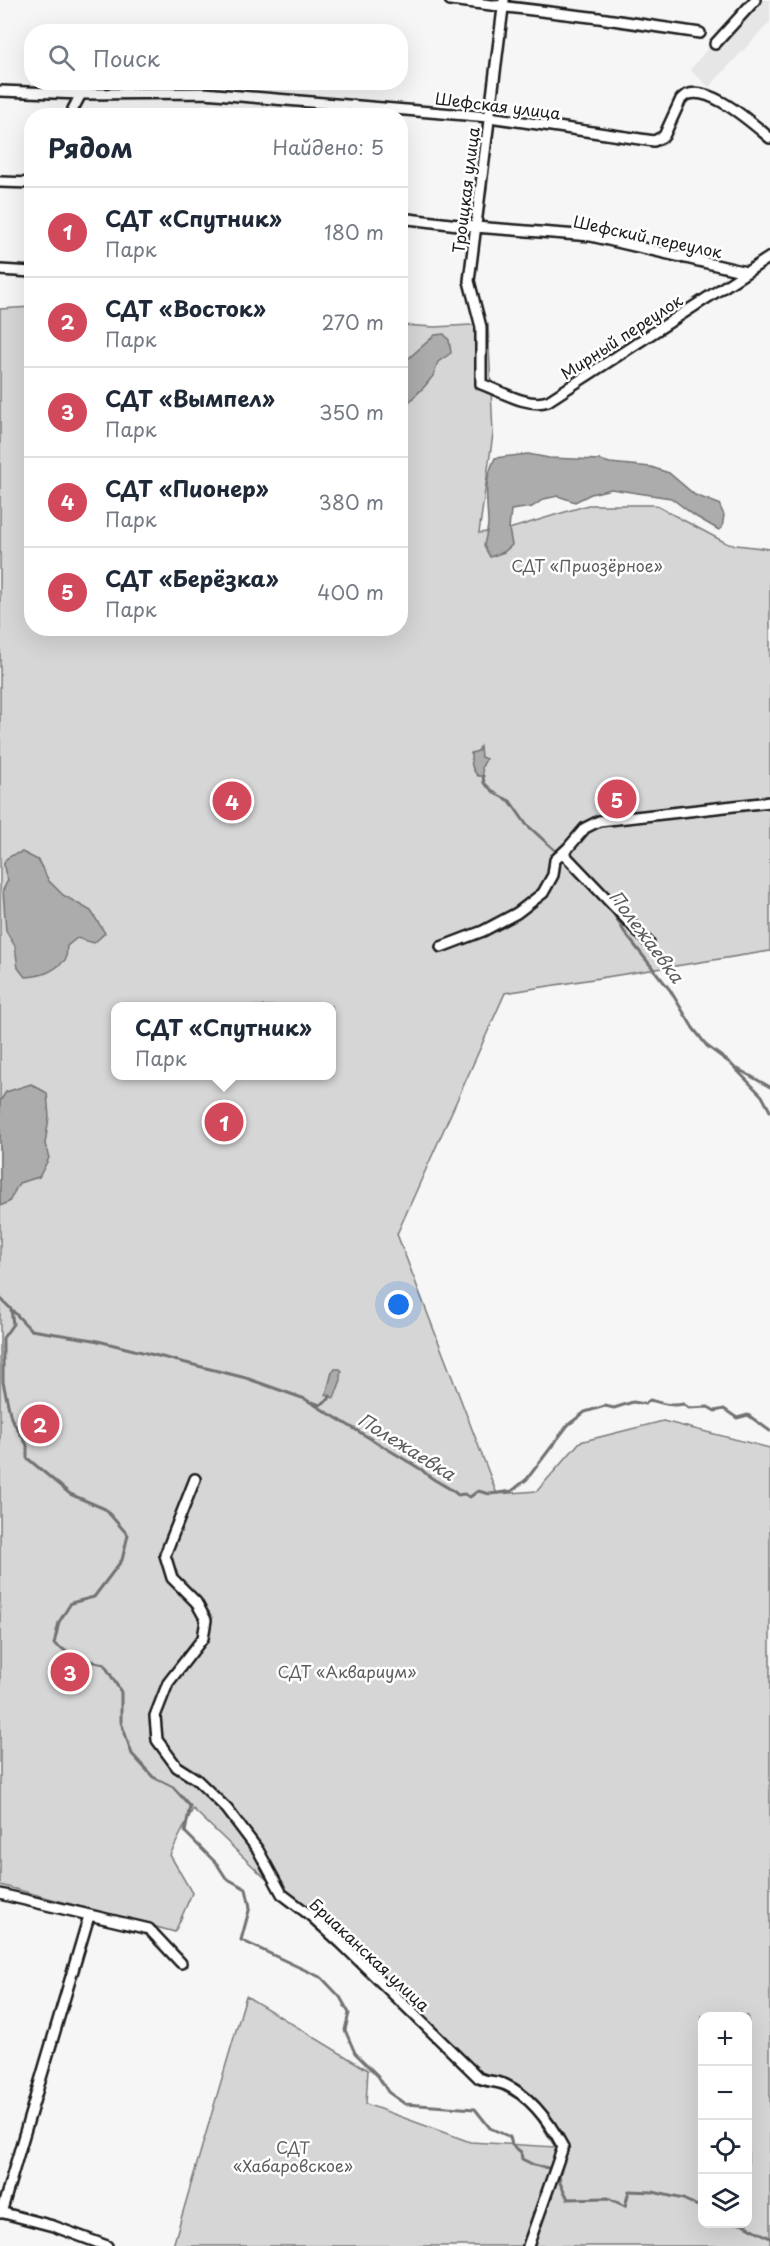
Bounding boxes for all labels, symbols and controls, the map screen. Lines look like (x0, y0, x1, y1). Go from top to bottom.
search box (24, 24, 408, 90)
icon: search (45, 41, 78, 74)
text: Поиск (93, 41, 160, 74)
street label: Шефская улица (434, 85, 562, 125)
street label: Троицкая улица (445, 125, 485, 255)
text: Рядом (48, 128, 133, 167)
text: Найдено: 5 (273, 132, 384, 162)
text: СДТ «Спутник» (105, 201, 282, 234)
street label: Шефский переулок (571, 209, 725, 264)
text: 1 (63, 217, 72, 247)
text: 180 m (324, 217, 384, 247)
text: Парк (105, 234, 157, 264)
street label: Мирный переулок (555, 287, 687, 384)
text: СДТ «Восток» (105, 291, 266, 324)
text: 2 (60, 307, 75, 337)
text: 270 m (321, 307, 384, 337)
text: Парк (105, 324, 157, 354)
text: СДТ «Вымпел» (105, 381, 275, 414)
text: 3 (61, 397, 74, 427)
text: 350 m (319, 397, 384, 427)
text: Парк (105, 414, 157, 444)
text: СДТ «Пионер» (105, 471, 269, 504)
text: 4 (61, 487, 74, 517)
text: 380 m (318, 487, 384, 517)
text: Парк (105, 504, 157, 534)
park label: СДТ «Приозёрное» (511, 553, 663, 577)
text: СДТ «Берёзка» (105, 561, 279, 594)
text: 5 (61, 577, 74, 607)
text: 400 m (317, 577, 384, 607)
text: Парк (105, 594, 157, 624)
pin: 5 (598, 776, 636, 822)
pin: 4 (212, 778, 252, 824)
water label: Полежаевка (603, 884, 691, 989)
popup (111, 1002, 336, 1080)
text: СДТ «Спутник» (135, 1010, 312, 1043)
text: Парк (135, 1043, 187, 1073)
pin: 1 (204, 1100, 244, 1144)
your location (384, 1290, 413, 1319)
pin: 2 (20, 1402, 60, 1446)
water label: Полежаевка (353, 1405, 461, 1487)
pin: 3 (50, 1650, 90, 1694)
park label: СДТ «Аквариум» (277, 1659, 417, 1683)
street label: Бриаканская улица (304, 1892, 436, 2016)
map controls (698, 2012, 752, 2228)
button: + (698, 2012, 752, 2066)
button: − (698, 2066, 752, 2120)
button: locate (698, 2120, 752, 2174)
park label: СДТ «Хабаровское» (233, 2135, 353, 2177)
button: layers (698, 2174, 752, 2228)

